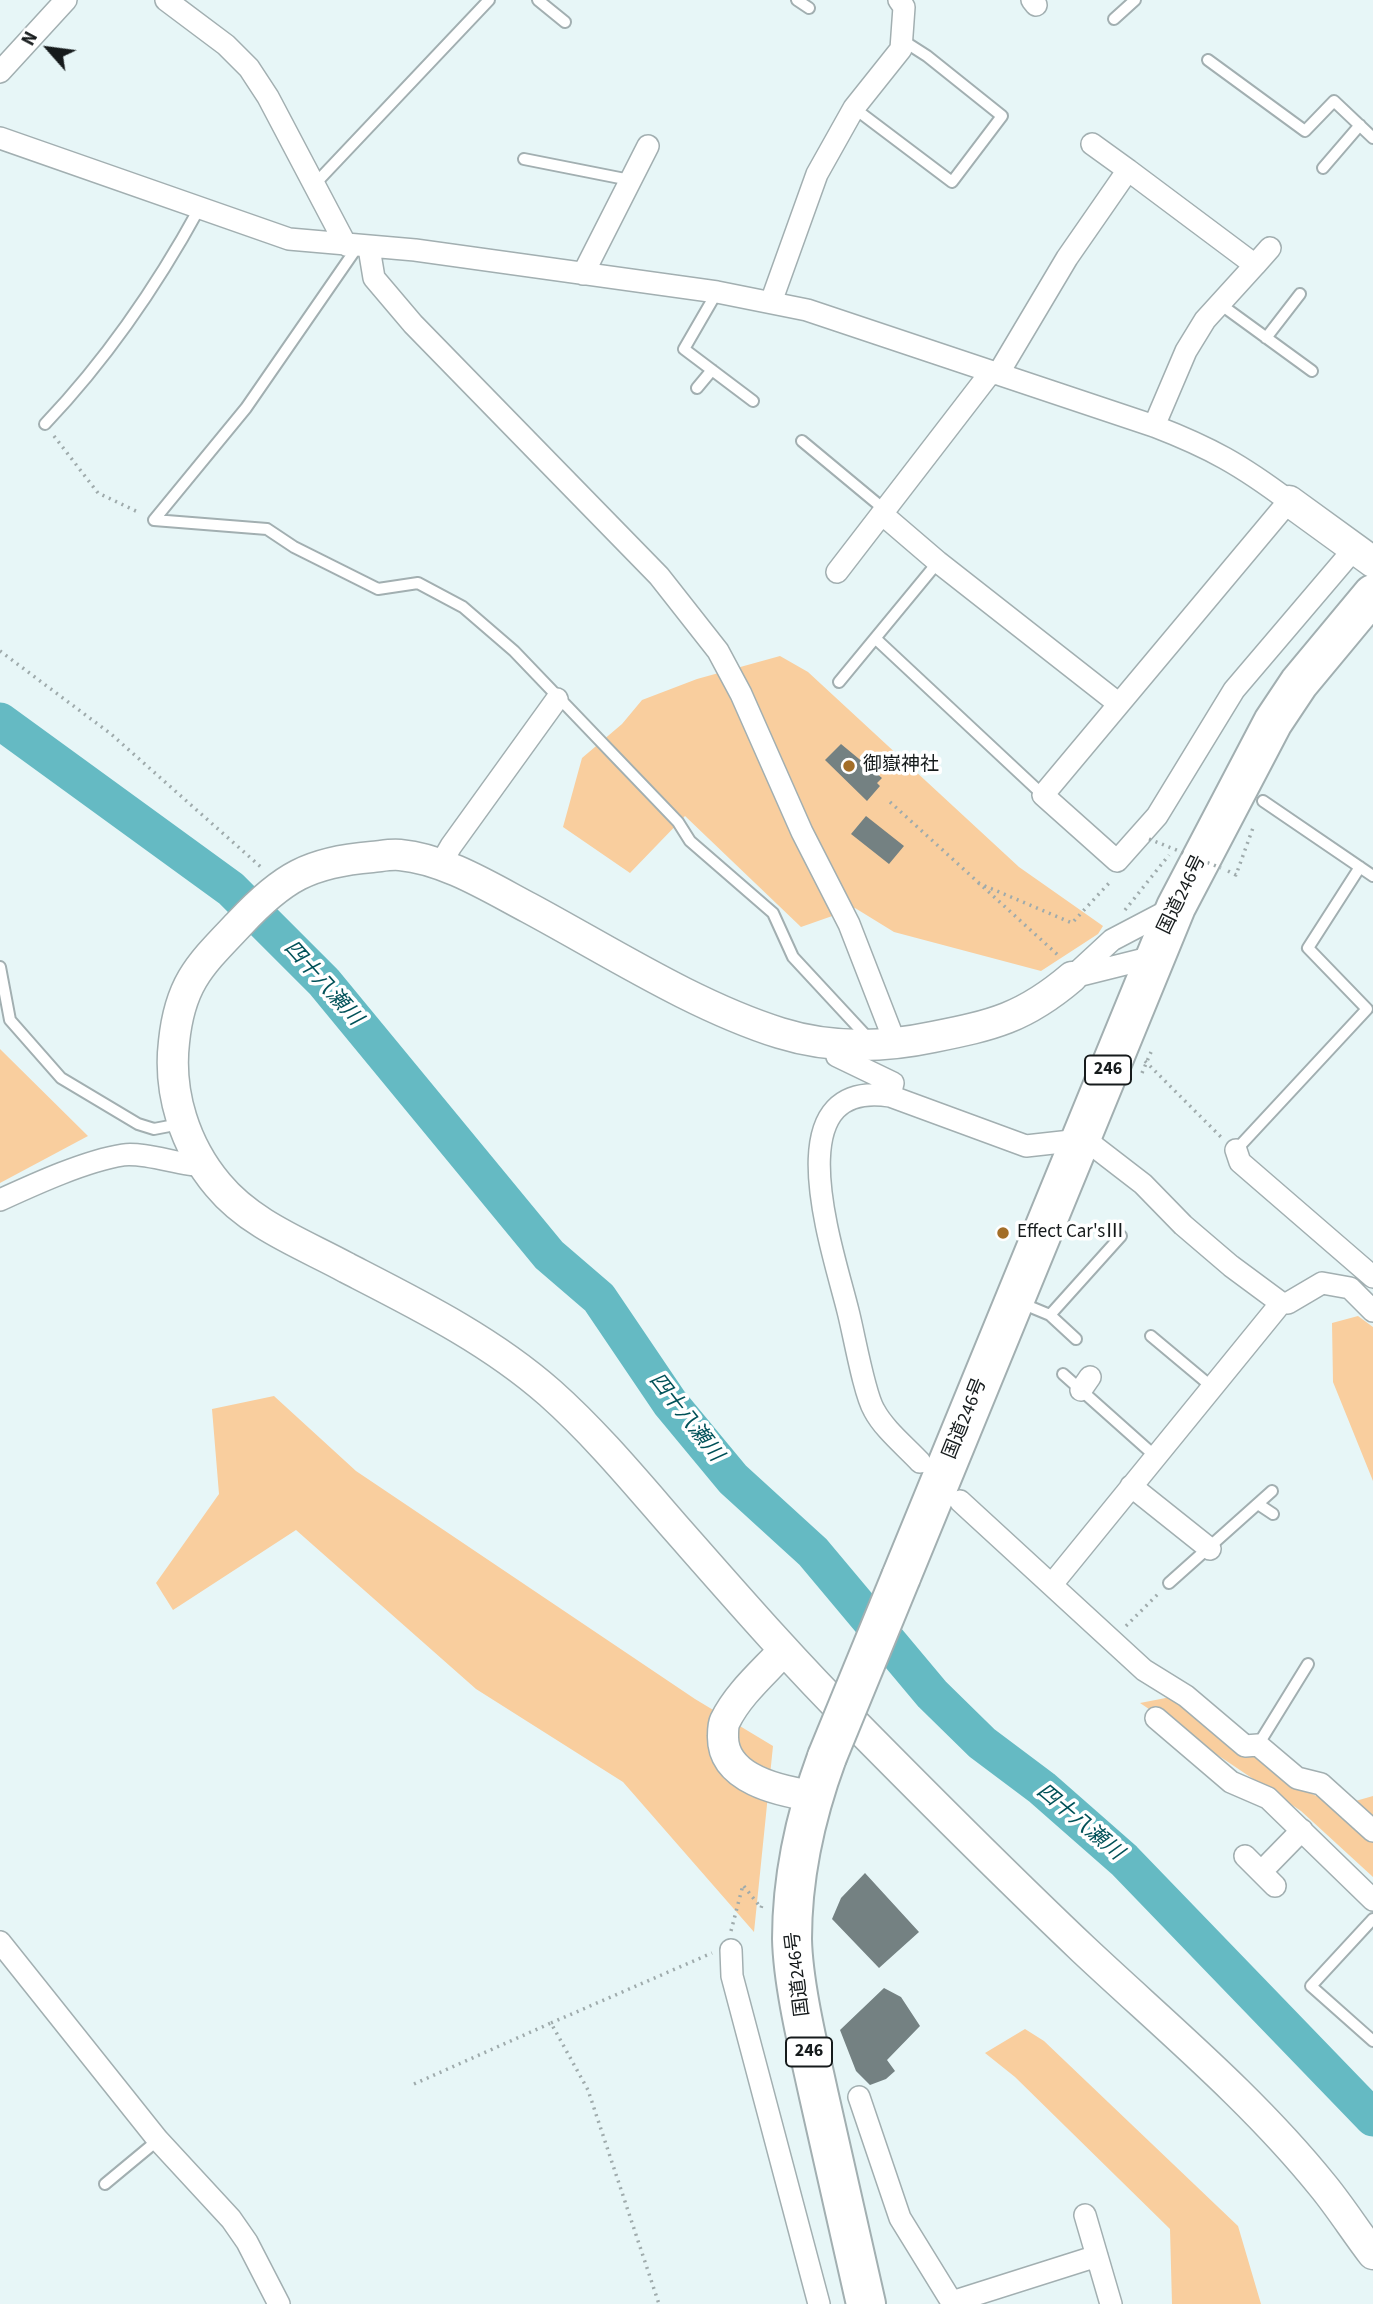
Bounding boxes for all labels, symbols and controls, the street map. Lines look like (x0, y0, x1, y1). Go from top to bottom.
north arrow (14, 14, 84, 84)
text: N (15, 27, 45, 51)
place label: 御嶽神社 (863, 755, 939, 777)
marker: 御嶽神社 (841, 758, 857, 774)
street label: 国道246号 (1154, 852, 1212, 938)
water label: 四十八瀬川 (278, 937, 366, 1031)
road number: 246 (1085, 1056, 1131, 1084)
place label: Effect Car'sⅢ (1017, 1222, 1124, 1244)
marker: Effect Car'sⅢ (995, 1225, 1011, 1241)
water label: 四十八瀬川 (643, 1369, 727, 1467)
street label: 国道246号 (939, 1375, 993, 1463)
water label: 四十八瀬川 (1031, 1780, 1127, 1866)
street label: 国道246号 (782, 1930, 816, 2018)
road number: 246 (786, 2038, 832, 2066)

